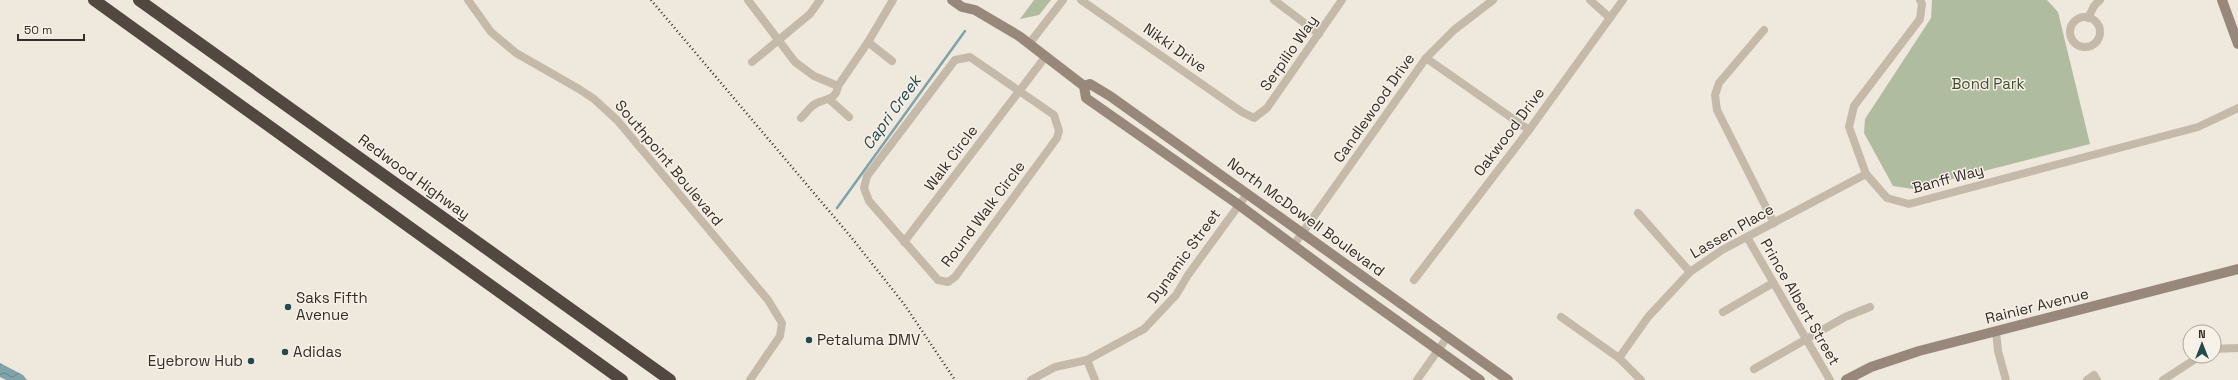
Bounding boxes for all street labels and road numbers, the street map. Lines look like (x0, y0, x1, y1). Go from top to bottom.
street label: Serpilio Way (1256, 11, 1322, 94)
street label: Nikki Drive (1140, 19, 1211, 76)
street label: Candlewood Drive (1329, 49, 1419, 166)
street label: Oakwood Drive (1469, 83, 1548, 180)
street label: Southpoint Boulevard (611, 96, 728, 229)
street label: Walk Circle (920, 121, 982, 194)
street label: Redwood Highway (355, 130, 474, 224)
street label: North McDowell Boulevard (1224, 153, 1389, 280)
street label: Round Walk Circle (937, 157, 1029, 271)
street label: Banff Way (1910, 160, 1986, 197)
street label: Lassen Place (1687, 199, 1777, 262)
street label: Dynamic Street (1143, 205, 1224, 307)
street label: Prince Albert Street (1756, 235, 1844, 368)
street label: Rainier Avenue (1983, 283, 2091, 328)

